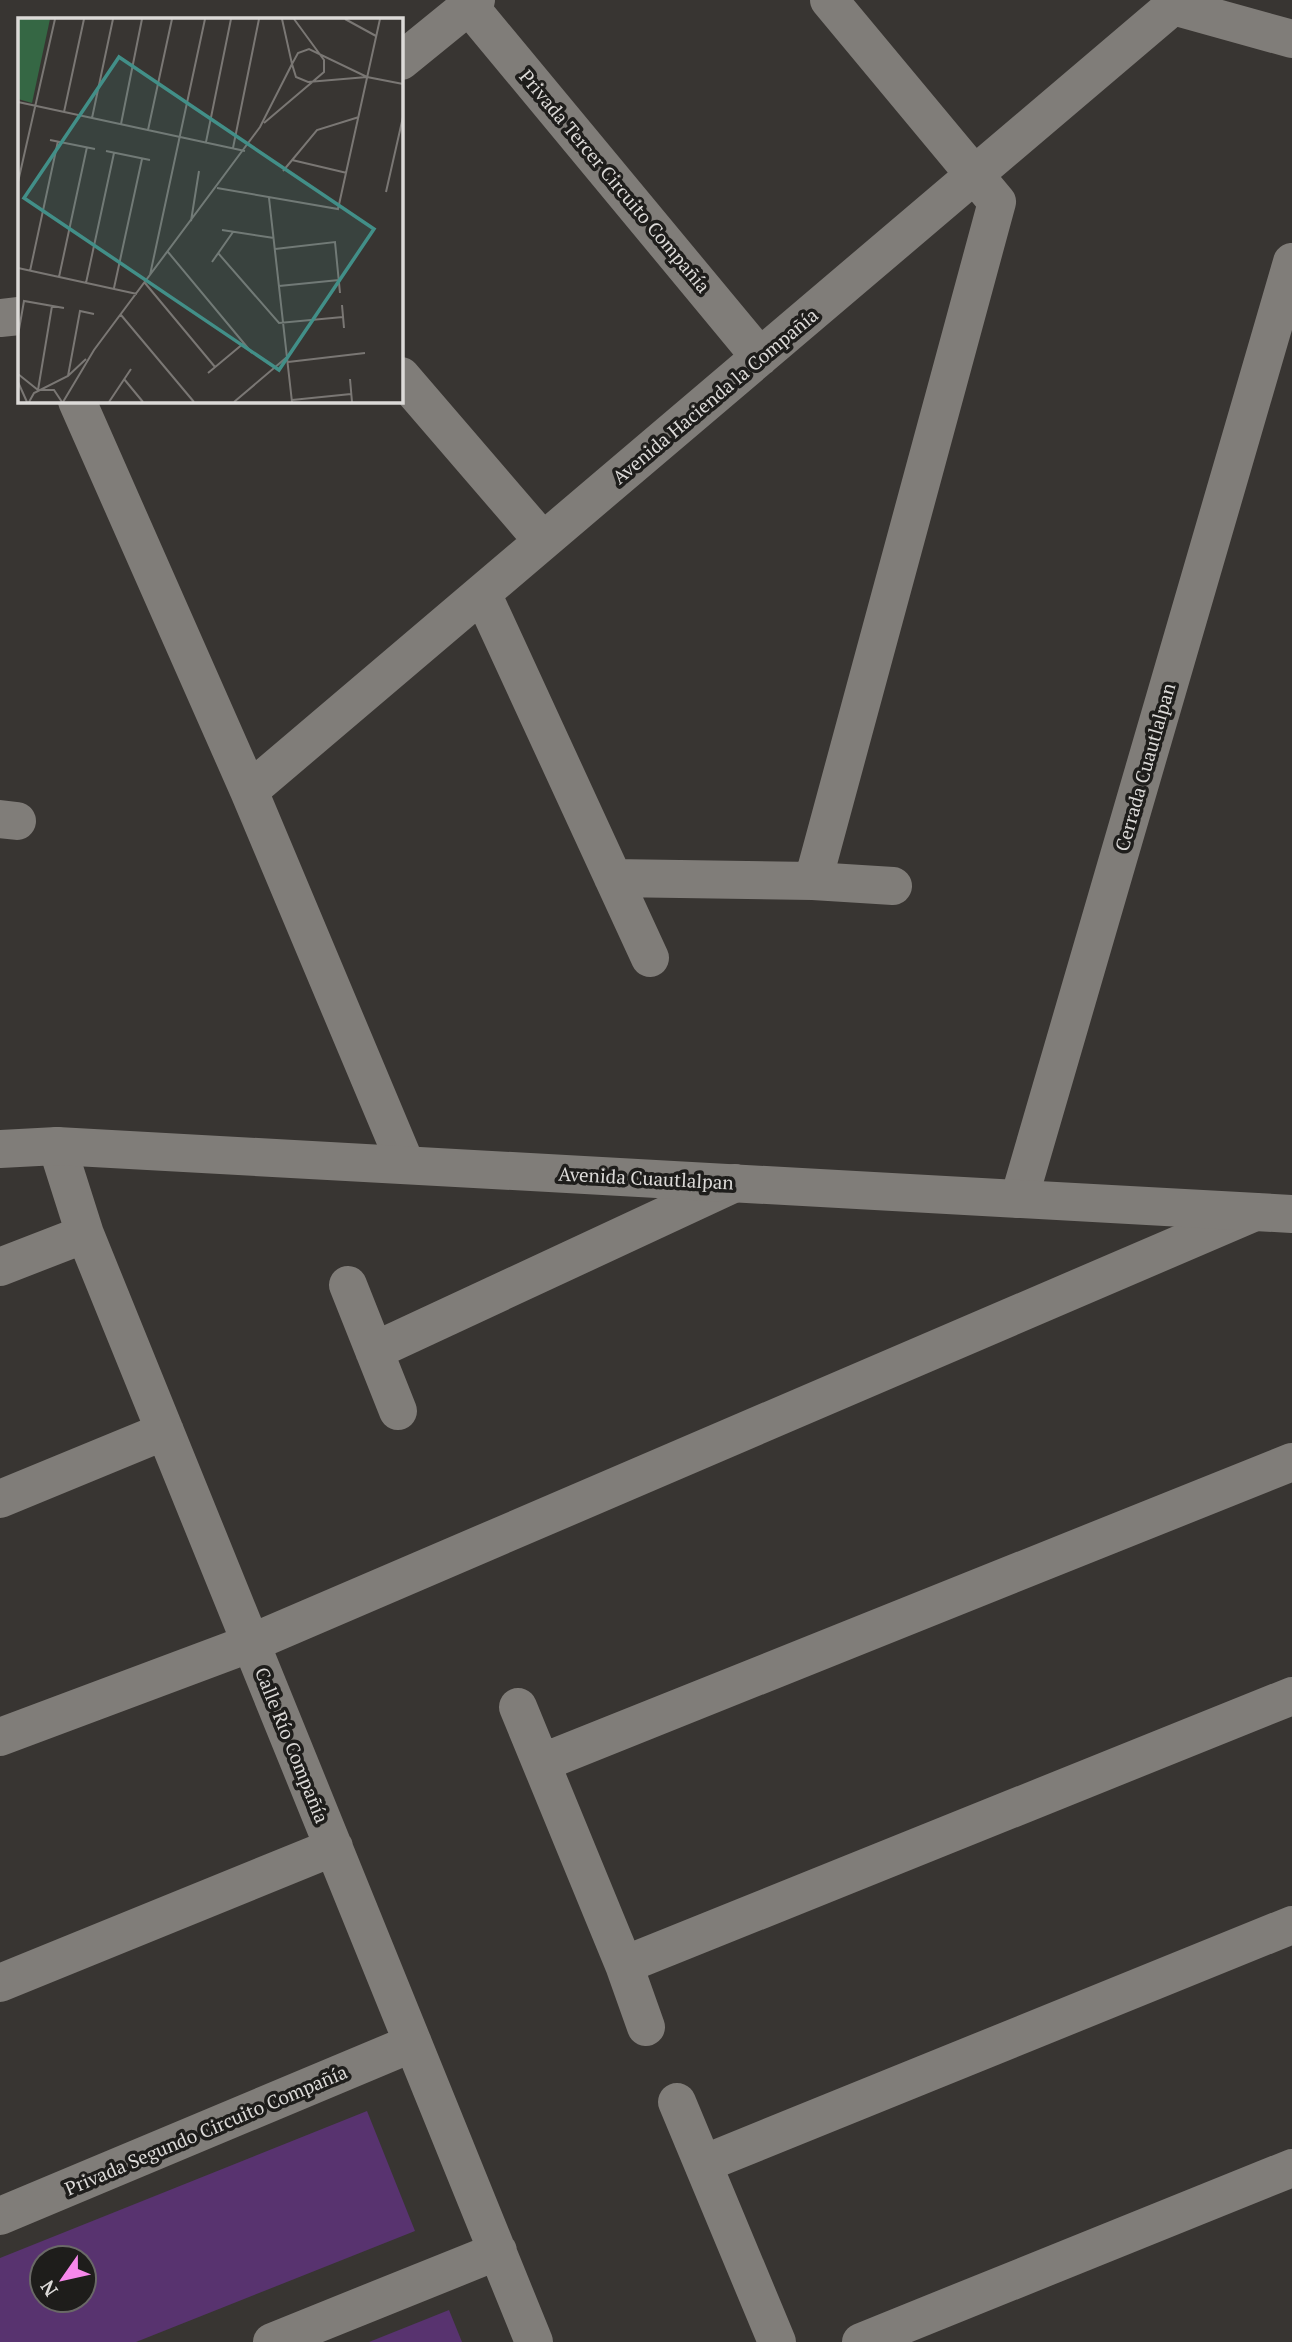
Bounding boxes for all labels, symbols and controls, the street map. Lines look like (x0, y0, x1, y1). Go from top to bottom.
inset map (18, 18, 402, 402)
street label: Privada Tercer Circuito Compañía (514, 64, 717, 298)
street label: Avenida Hacienda la Compañía (607, 302, 823, 489)
street label: Cerrada Cuautlalpan (1109, 680, 1180, 854)
street label: Avenida Cuautlalpan (558, 1160, 734, 1195)
street label: Calle Río Compañía (250, 1663, 335, 1827)
street label: Privada Segundo Circuito Compañía (61, 2058, 351, 2201)
north arrow (28, 2244, 98, 2314)
text: N (34, 2275, 63, 2302)

